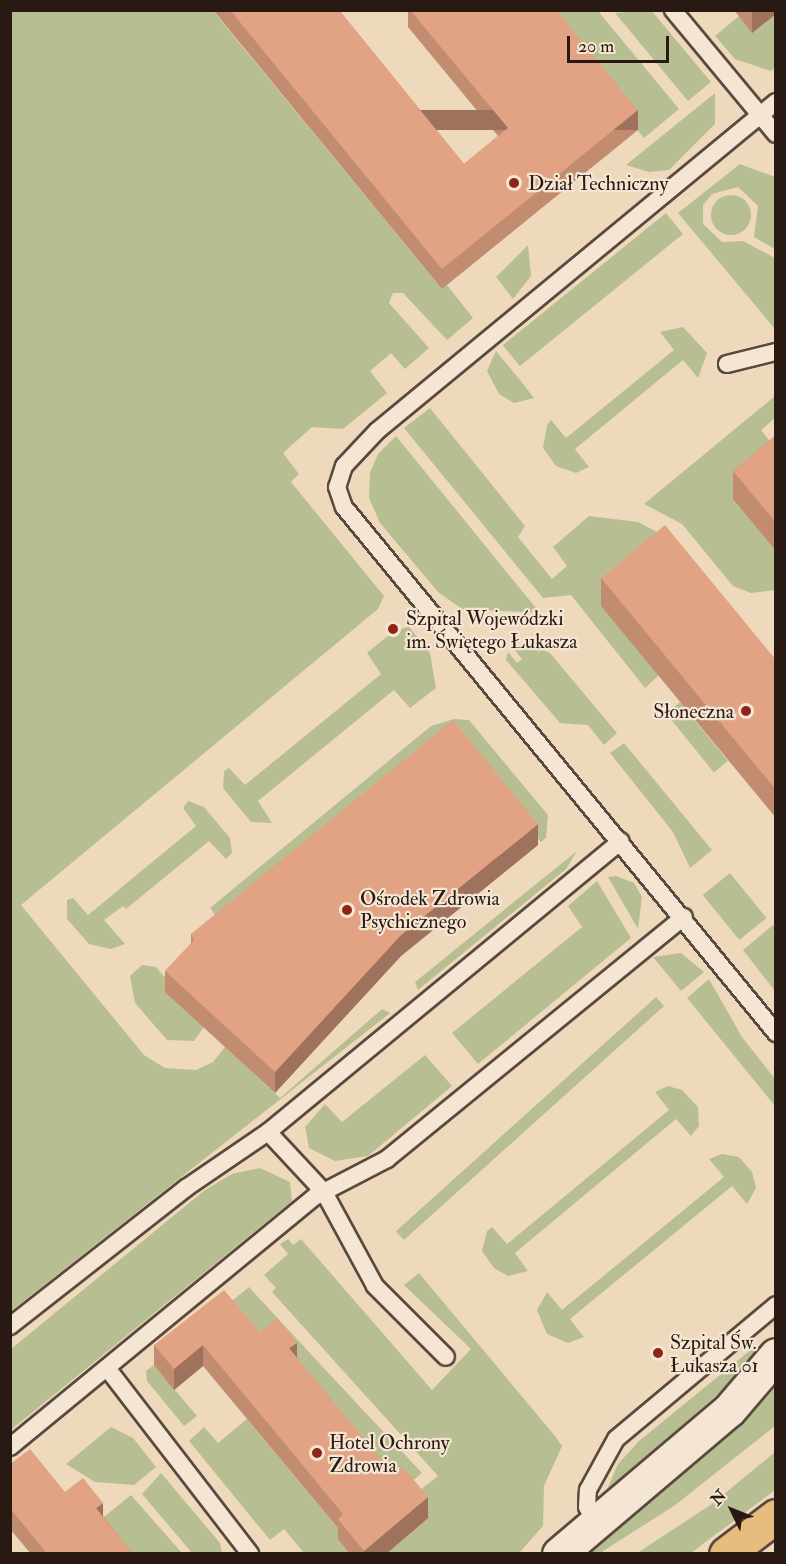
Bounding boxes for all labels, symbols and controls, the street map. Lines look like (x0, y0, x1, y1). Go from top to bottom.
scale bar (570, 24, 672, 62)
text: 20 m (578, 35, 614, 58)
place label: Dział Techniczny (528, 171, 668, 195)
marker: Dział Techniczny (505, 174, 523, 192)
place label: Szpital Wojewódzki im. Świętego Łukasza (406, 606, 578, 653)
marker: Szpital Wojewódzki im. Świętego Łukasza (384, 620, 402, 638)
place label: Słoneczna (653, 699, 734, 723)
marker: Słoneczna (739, 704, 753, 718)
place label: Ośrodek Zdrowia Psychicznego (360, 886, 500, 933)
marker: Ośrodek Zdrowia Psychicznego (338, 901, 356, 919)
place label: Szpital Św. Łukasza 01 (670, 1330, 759, 1377)
marker: Szpital Św. Łukasza 01 (651, 1346, 665, 1360)
place label: Hotel Ochrony Zdrowia (329, 1430, 450, 1477)
marker: Hotel Ochrony Zdrowia (310, 1446, 324, 1460)
north arrow (702, 1480, 762, 1540)
text: N (707, 1486, 731, 1510)

